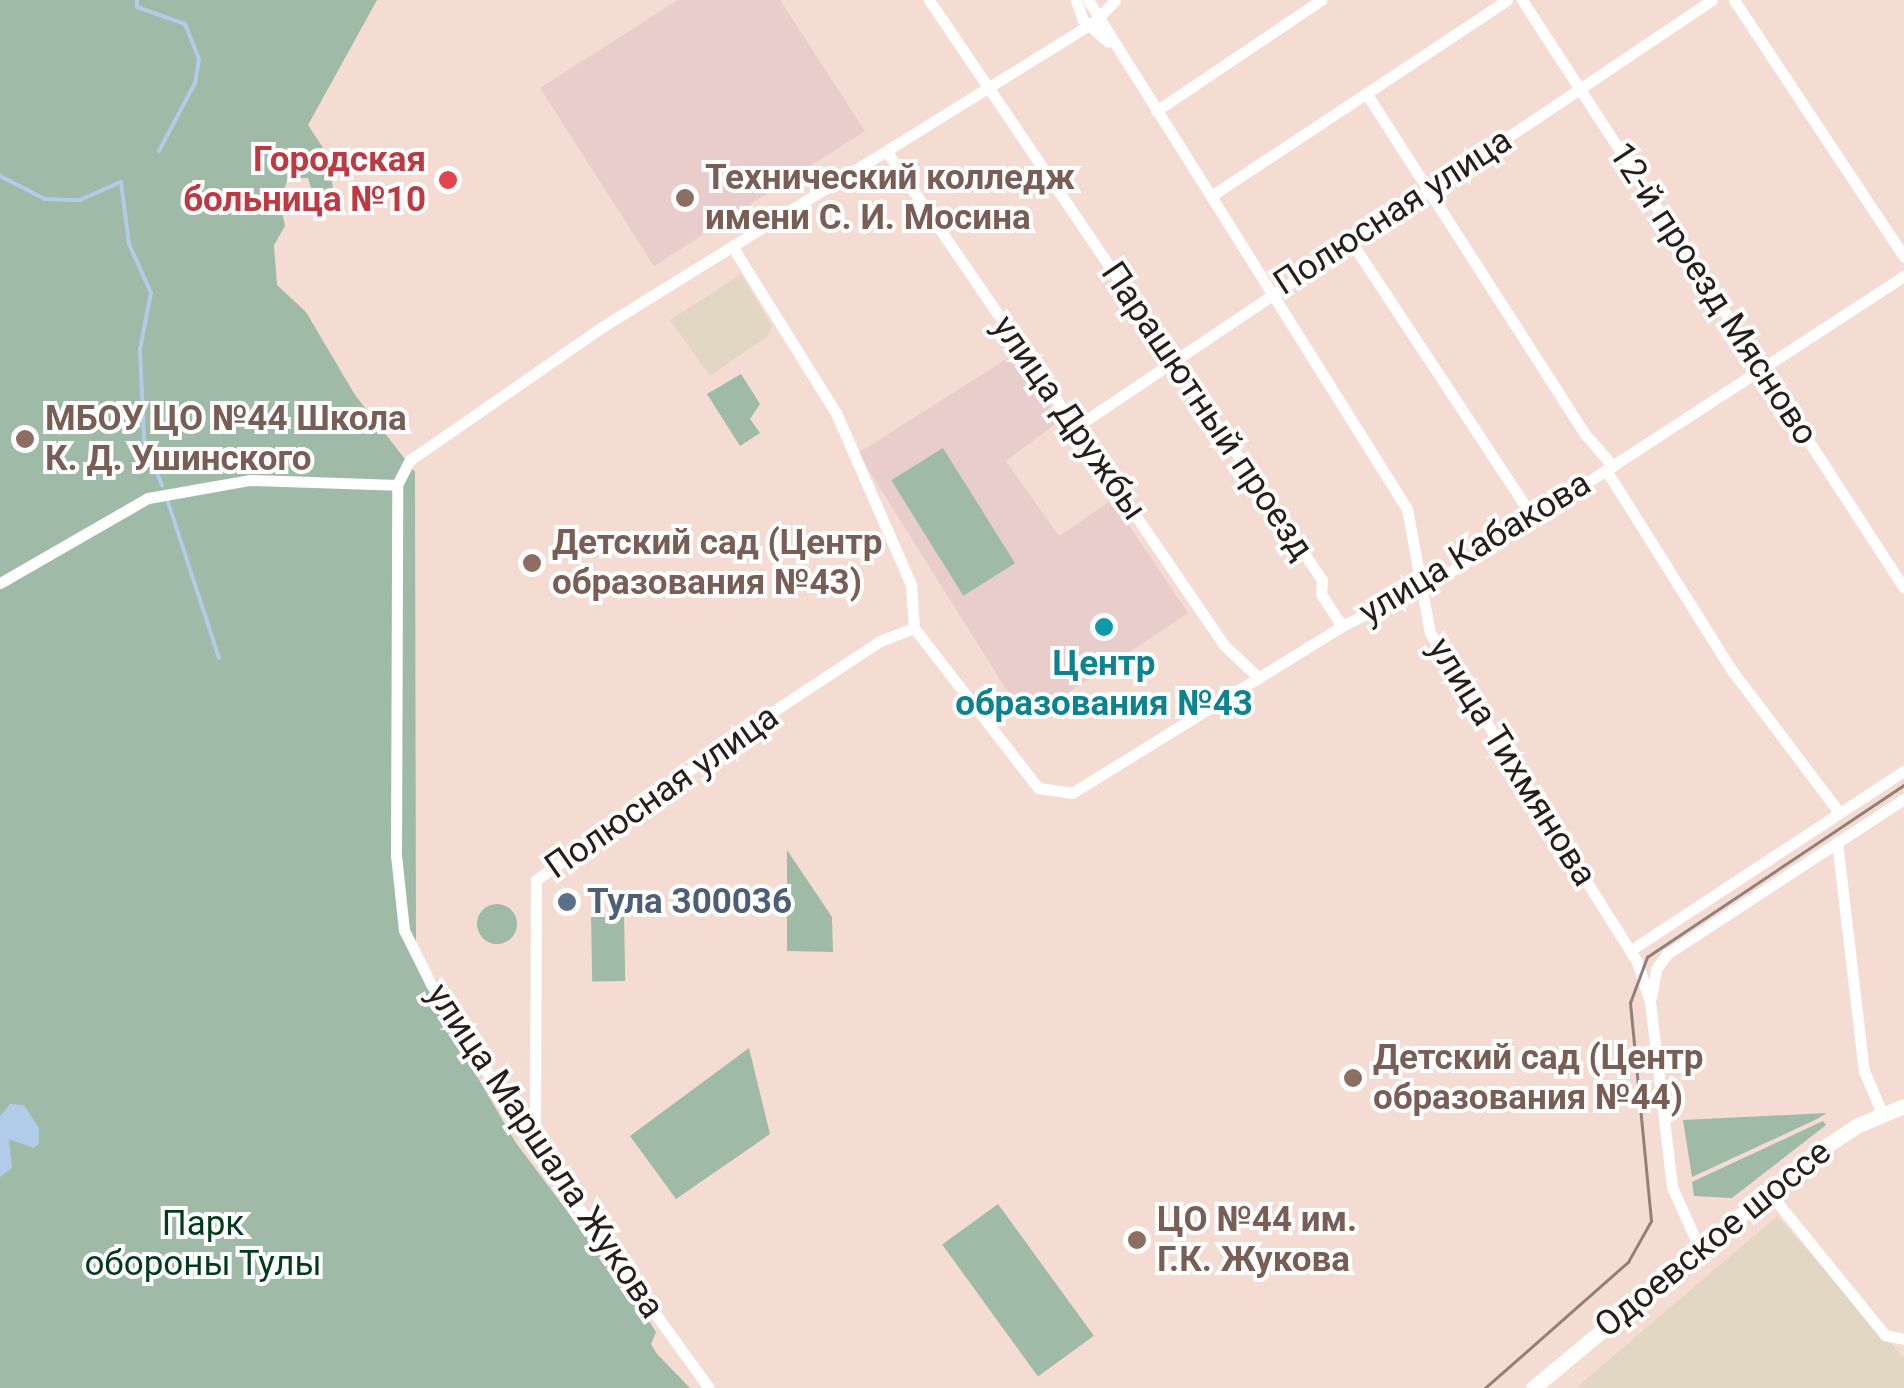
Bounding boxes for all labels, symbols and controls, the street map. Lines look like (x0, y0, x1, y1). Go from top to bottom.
street label: Полюсная улица (1266, 120, 1520, 304)
street label: 12-й проезд Мясново (1600, 135, 1826, 453)
place label: Городская больница №10 (183, 139, 426, 221)
place label: Технический колледж имени С. И. Мосина (705, 157, 1075, 239)
marker: Городская больница №10 (435, 167, 461, 193)
marker: Технический колледж имени С. И. Мосина (674, 187, 696, 209)
street label: Парашютный проезд (1092, 254, 1322, 568)
street label: улица Дружбы (983, 307, 1155, 529)
place label: МБОУ ЦО №44 Школа К. Д. Ушинского (45, 398, 407, 480)
marker: МБОУ ЦО №44 Школа К. Д. Ушинского (14, 428, 36, 450)
street label: улица Кабакова (1352, 462, 1598, 634)
place label: Детский сад (Центр образования №43) (552, 522, 883, 604)
marker: Детский сад (Центр образования №43) (521, 552, 543, 574)
marker: Центр образования №43 (1093, 616, 1115, 638)
street label: улица Тихмянова (1418, 630, 1606, 894)
place label: Центр образования №43 (955, 643, 1253, 725)
street label: Полюсная улица (537, 696, 787, 888)
place label: Тула 300036 (587, 881, 792, 923)
marker: Тула 300036 (556, 891, 578, 913)
street label: улица Маршала Жукова (417, 976, 673, 1326)
place label: Детский сад (Центр образования №44) (1373, 1037, 1704, 1119)
marker: Детский сад (Центр образования №44) (1342, 1067, 1364, 1089)
street label: Одоевское шоссе (1587, 1131, 1839, 1347)
place label: ЦО №44 им. Г.К. Жукова (1157, 1199, 1357, 1281)
park label: Парк обороны Тулы (84, 1203, 322, 1285)
marker: ЦО №44 им. Г.К. Жукова (1126, 1229, 1148, 1251)

